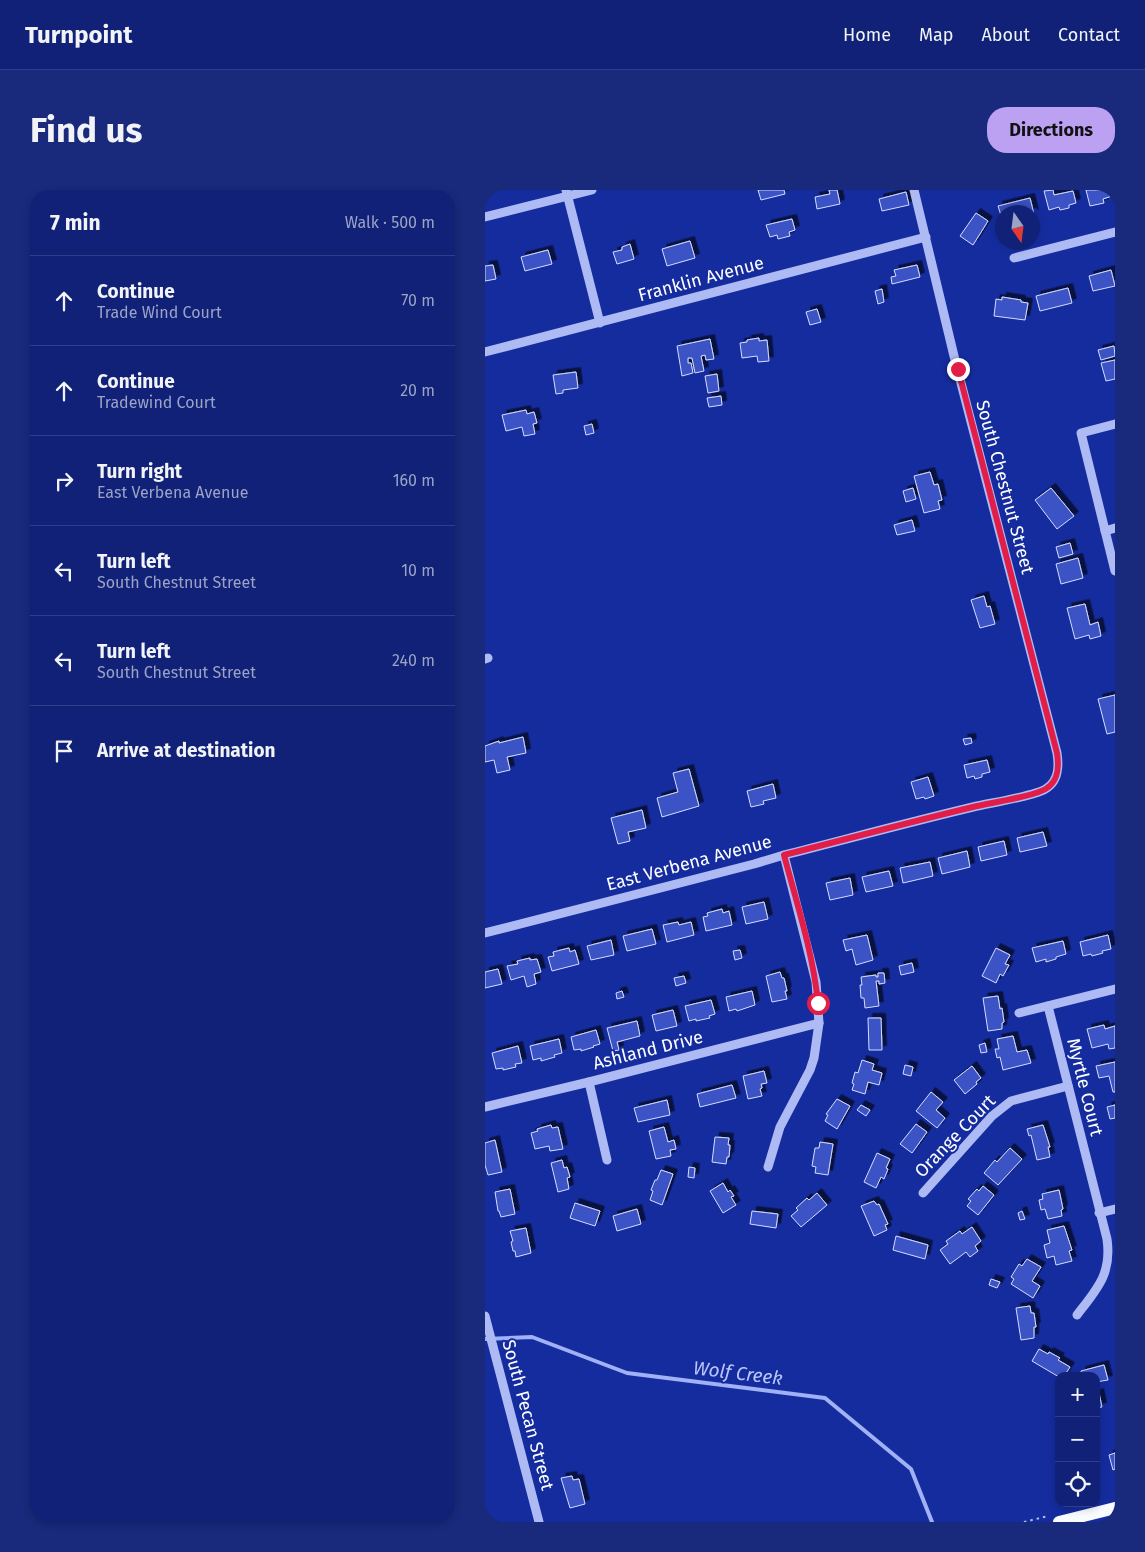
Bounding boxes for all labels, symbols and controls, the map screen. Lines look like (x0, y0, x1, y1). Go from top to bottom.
text: Turnpoint (25, 21, 132, 49)
text: Home (843, 24, 891, 46)
text: Map (919, 24, 953, 46)
text: About (981, 24, 1030, 46)
text: Contact (1058, 24, 1120, 46)
button: Directions (987, 107, 1115, 153)
text: Find us (30, 109, 142, 151)
north arrow (995, 205, 1040, 250)
text: 7 min (50, 210, 101, 236)
text: Walk · 500 m (345, 213, 435, 232)
street label: Franklin Avenue (636, 252, 766, 306)
text: Continue (97, 280, 175, 303)
icon: ahead (50, 287, 78, 315)
text: 70 m (401, 291, 435, 310)
text: Trade Wind Court (97, 303, 222, 322)
route end (947, 358, 970, 381)
text: Continue (97, 370, 175, 393)
icon: ahead (50, 377, 78, 405)
text: 20 m (400, 381, 435, 400)
text: Tradewind Court (97, 393, 216, 412)
street label: South Chestnut Street (971, 398, 1039, 577)
text: Turn right (97, 460, 182, 483)
icon: right (50, 467, 78, 495)
text: 160 m (393, 471, 435, 490)
text: East Verbena Avenue (97, 483, 248, 502)
text: Turn left (97, 550, 171, 573)
icon: left (50, 557, 78, 585)
text: 10 m (401, 561, 435, 580)
text: South Chestnut Street (97, 573, 256, 592)
text: Turn left (97, 640, 171, 663)
icon: left (50, 647, 78, 675)
text: 240 m (392, 651, 435, 670)
text: South Chestnut Street (97, 663, 256, 682)
icon: arrive (50, 737, 78, 765)
text: Arrive at destination (97, 739, 276, 762)
street label: East Verbena Avenue (604, 830, 774, 896)
route start (807, 992, 830, 1015)
street label: Ashland Drive (591, 1026, 705, 1074)
street label: Myrtle Court (1062, 1036, 1108, 1139)
street label: Orange Court (910, 1090, 1000, 1182)
street label: South Pecan Street (497, 1337, 559, 1493)
water label: Wolf Creek (692, 1356, 784, 1390)
map controls (1055, 1372, 1100, 1507)
button: + (1055, 1372, 1100, 1417)
button: − (1055, 1417, 1100, 1462)
button: locate (1055, 1462, 1100, 1507)

